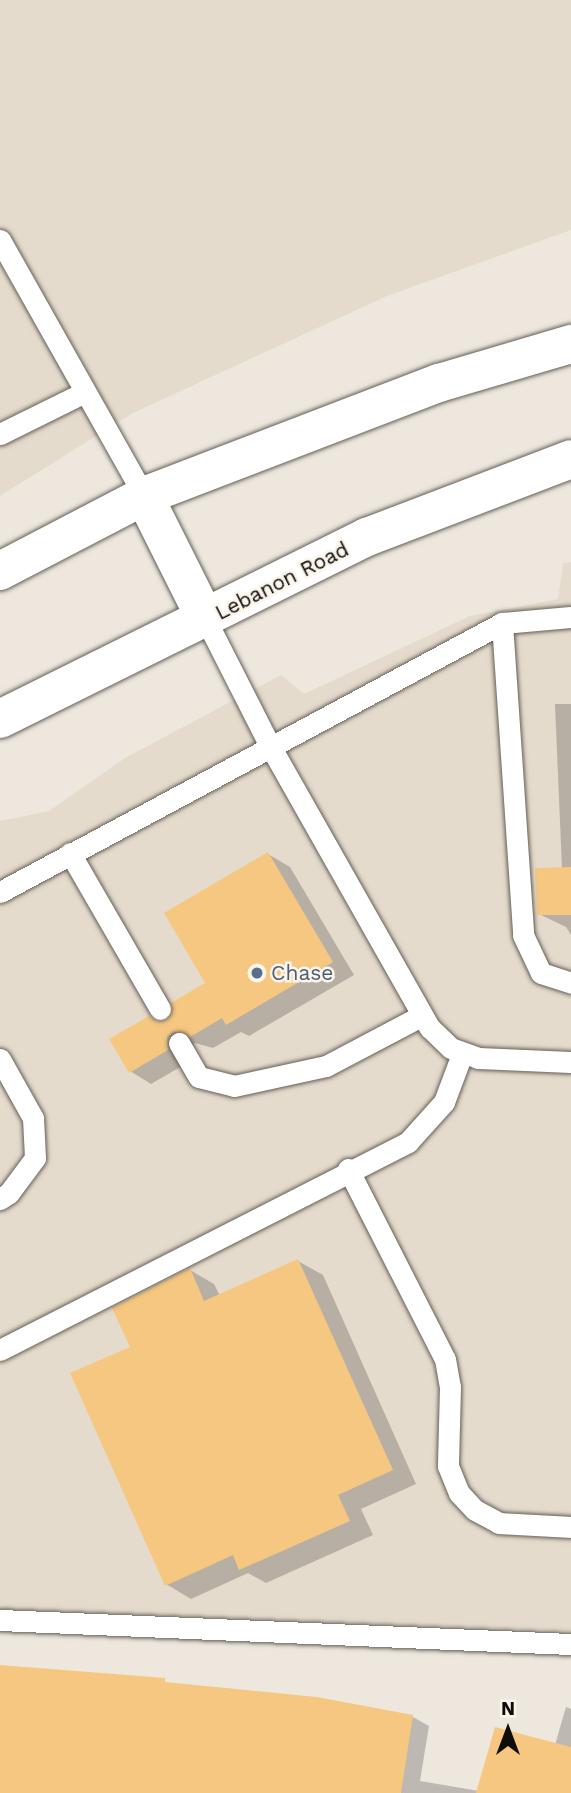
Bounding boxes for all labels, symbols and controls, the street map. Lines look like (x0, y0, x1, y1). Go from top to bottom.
street label: Lebanon Road (211, 537, 353, 625)
place label: Chase (271, 960, 333, 986)
marker: Chase (249, 965, 265, 981)
north arrow (473, 1695, 543, 1765)
text: N (501, 1697, 515, 1720)

